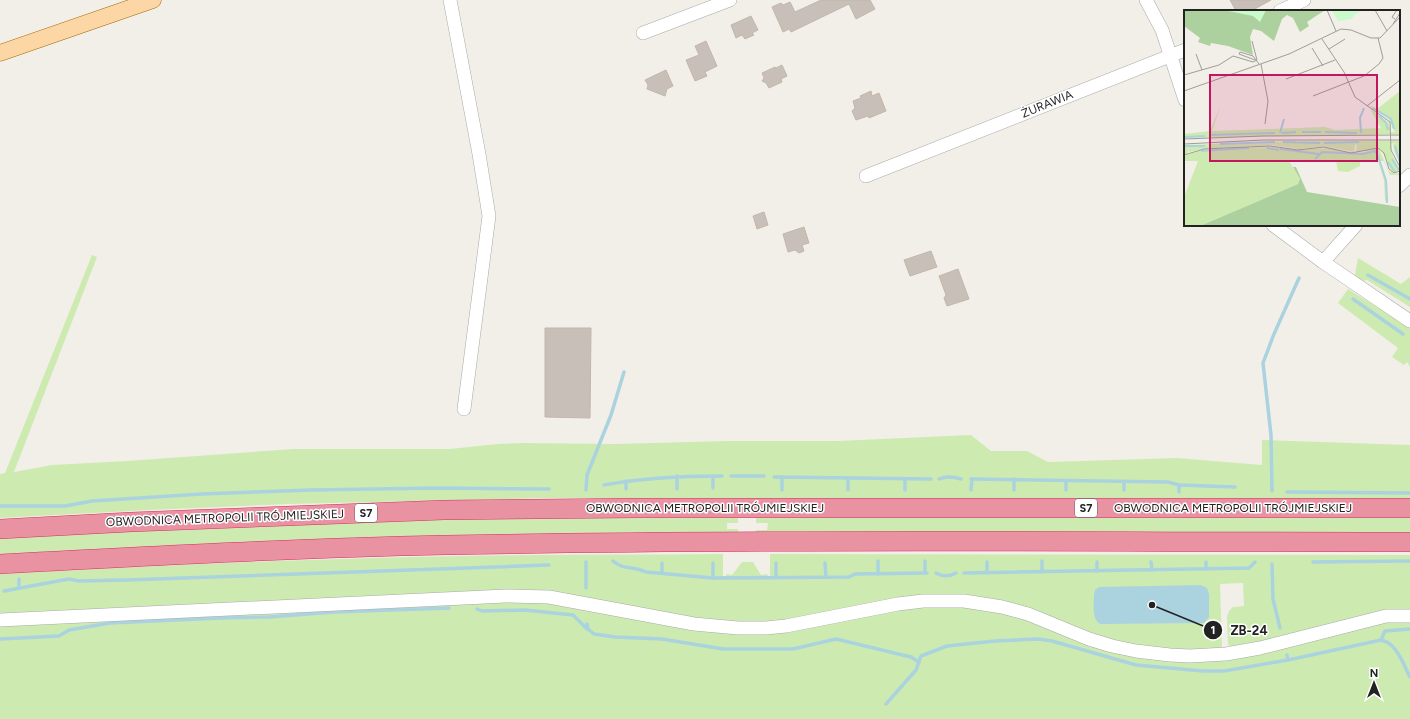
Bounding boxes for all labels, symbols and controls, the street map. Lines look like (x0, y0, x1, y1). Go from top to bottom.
inset map (1184, 10, 1400, 226)
street label: ŻURAWIA (1019, 87, 1075, 121)
road number: S7 (1075, 499, 1097, 517)
street label: OBWODNICA METROPOLII TRÓJMIEJSKIEJ (586, 501, 824, 515)
street label: OBWODNICA METROPOLII TRÓJMIEJSKIEJ (1114, 501, 1352, 515)
road number: S7 (355, 504, 377, 522)
street label: OBWODNICA METROPOLII TRÓJMIEJSKIEJ (106, 507, 344, 529)
callout: ZB-24 (1203, 617, 1276, 642)
text: 1 (1210, 623, 1216, 637)
text: ZB-24 (1230, 623, 1268, 638)
north arrow (1354, 663, 1394, 703)
text: N (1370, 667, 1378, 680)

